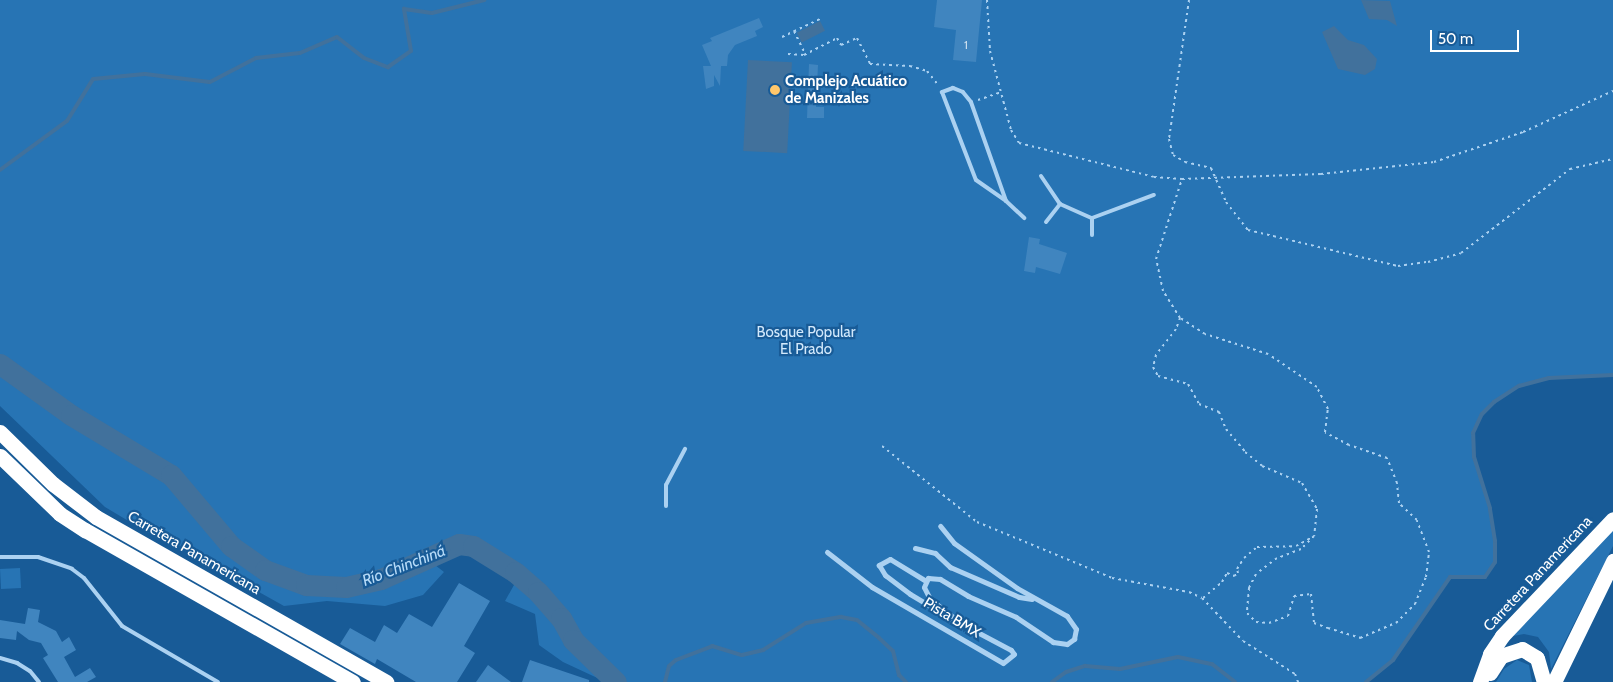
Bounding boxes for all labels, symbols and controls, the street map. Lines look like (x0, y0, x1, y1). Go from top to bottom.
scale bar (1433, 20, 1522, 52)
text: 50 m (1438, 30, 1473, 48)
house number: 1 (964, 38, 968, 52)
place label: Complejo Acuático de Manizales (785, 72, 907, 107)
marker: Complejo Acuático de Manizales (769, 84, 781, 96)
park label: Bosque Popular El Prado (756, 323, 856, 358)
street label: Carretera Panamericana (124, 508, 264, 598)
street label: Carretera Panamericana (1480, 513, 1596, 635)
water label: Río Chinchiná (360, 541, 448, 591)
street label: Pista BMX (920, 594, 984, 642)

